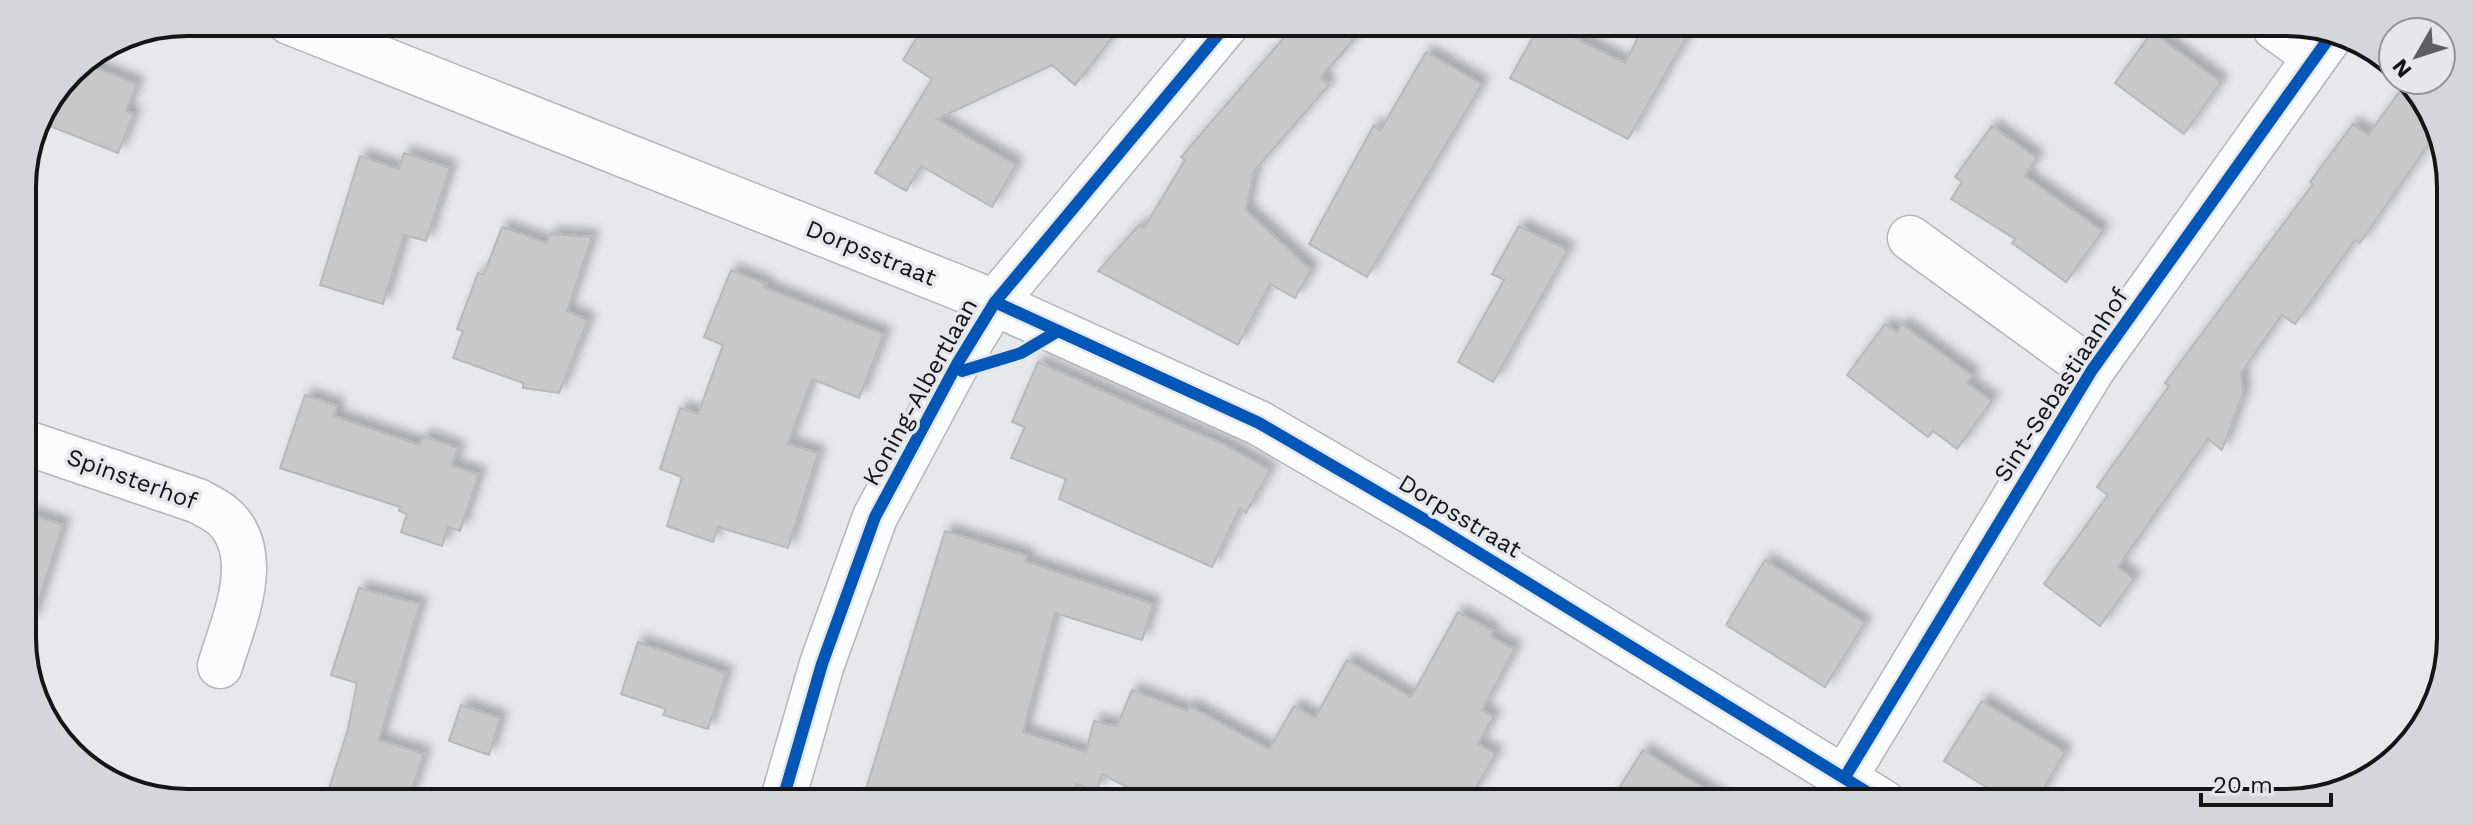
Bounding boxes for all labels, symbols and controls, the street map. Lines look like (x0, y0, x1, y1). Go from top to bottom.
north arrow (2377, 16, 2457, 96)
text: N (2387, 54, 2417, 82)
street label: Dorpsstraat (802, 214, 940, 292)
street label: Sint-Sebastiaanhof (1988, 282, 2134, 487)
street label: Koning-Albertlaan (857, 293, 983, 491)
street label: Spinsterhof (63, 443, 201, 516)
street label: Dorpsstraat (1394, 468, 1526, 564)
scale bar (2201, 757, 2331, 807)
text: 20 m (2213, 771, 2273, 799)

